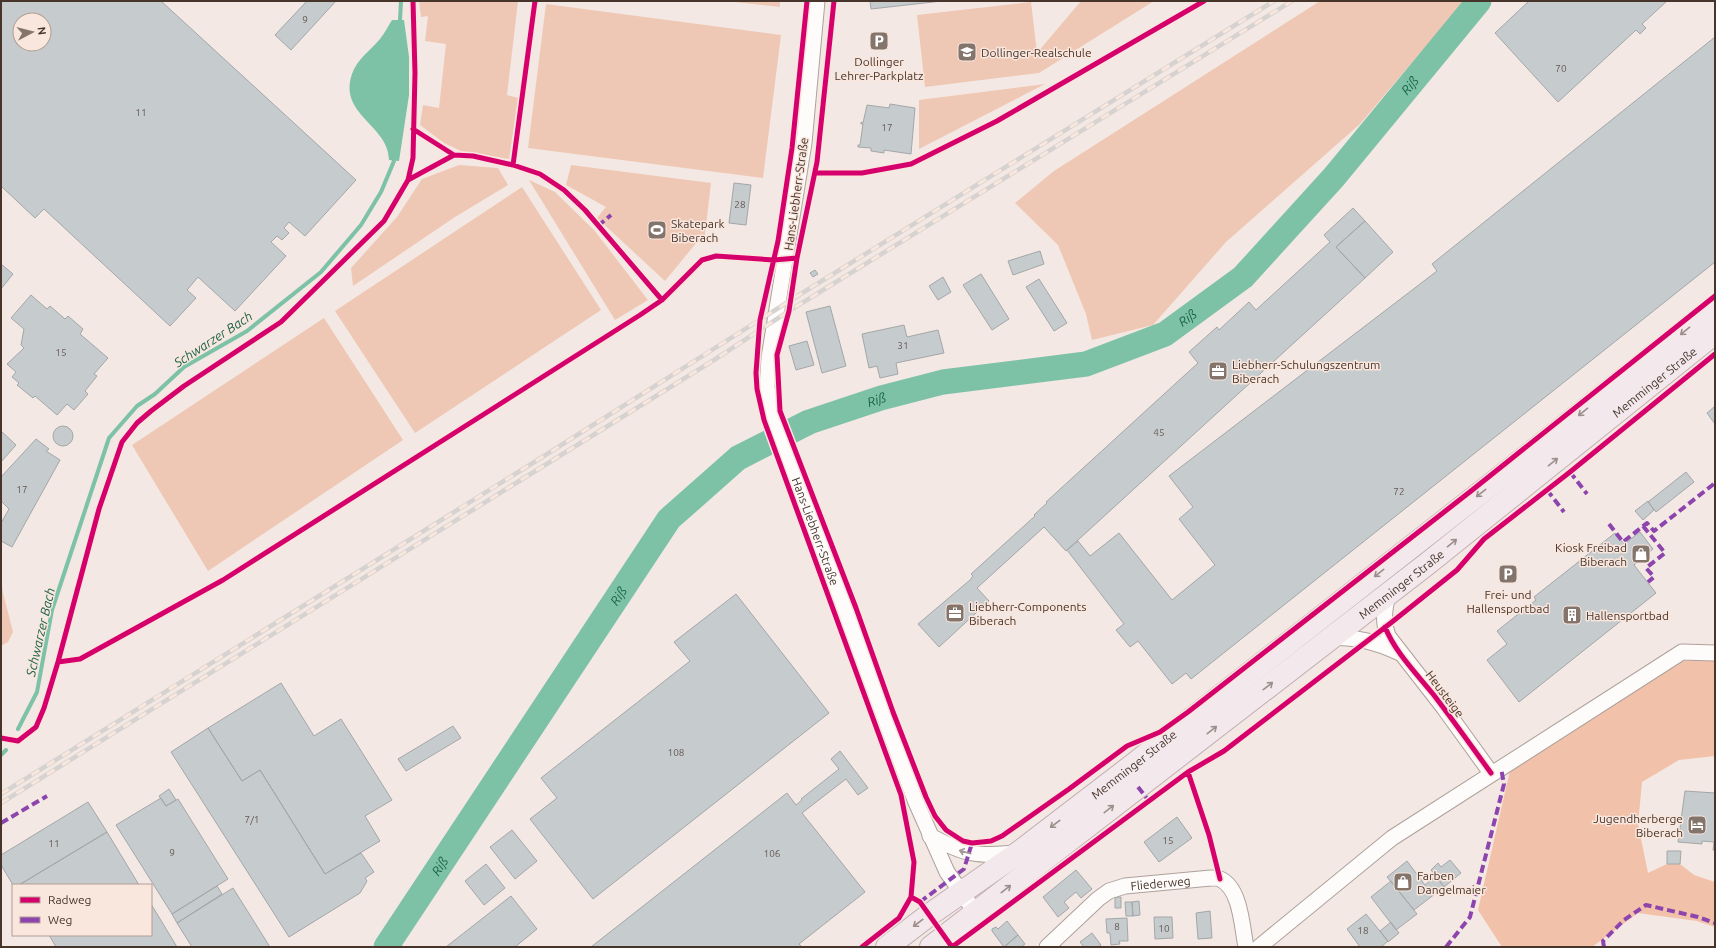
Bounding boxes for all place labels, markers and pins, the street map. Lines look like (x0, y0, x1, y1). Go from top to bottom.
parking icon: Dollinger Lehrer-Parkplatz (868, 30, 890, 52)
school or university icon: Dollinger-Realschule (956, 41, 978, 63)
place label: Dollinger-Realschule (981, 46, 1092, 59)
place label: Dollinger Lehrer-Parkplatz (835, 55, 924, 82)
place label: Skatepark Biberach (671, 217, 725, 244)
sports icon: Skatepark Biberach (646, 219, 668, 241)
place label: Liebherr-Schulungszentrum Biberach (1232, 358, 1380, 385)
office icon: Liebherr-Schulungszentrum Biberach (1207, 360, 1229, 382)
place label: Kiosk Freibad Biberach (1555, 541, 1627, 568)
shop icon: Kiosk Freibad Biberach (1630, 543, 1652, 565)
parking icon: Frei- und Hallensportbad (1497, 563, 1519, 585)
place label: Frei- und Hallensportbad (1466, 588, 1550, 615)
place label: Liebherr-Components Biberach (969, 600, 1087, 627)
office icon: Liebherr-Components Biberach (944, 602, 966, 624)
building icon: Hallensportbad (1561, 604, 1583, 626)
place label: Hallensportbad (1586, 609, 1669, 622)
place label: Jugendherberge Biberach (1593, 812, 1683, 839)
hotel icon: Jugendherberge Biberach (1686, 814, 1708, 836)
place label: Farben Dangelmaier (1417, 869, 1486, 896)
shop icon: Farben Dangelmaier (1392, 871, 1414, 893)

